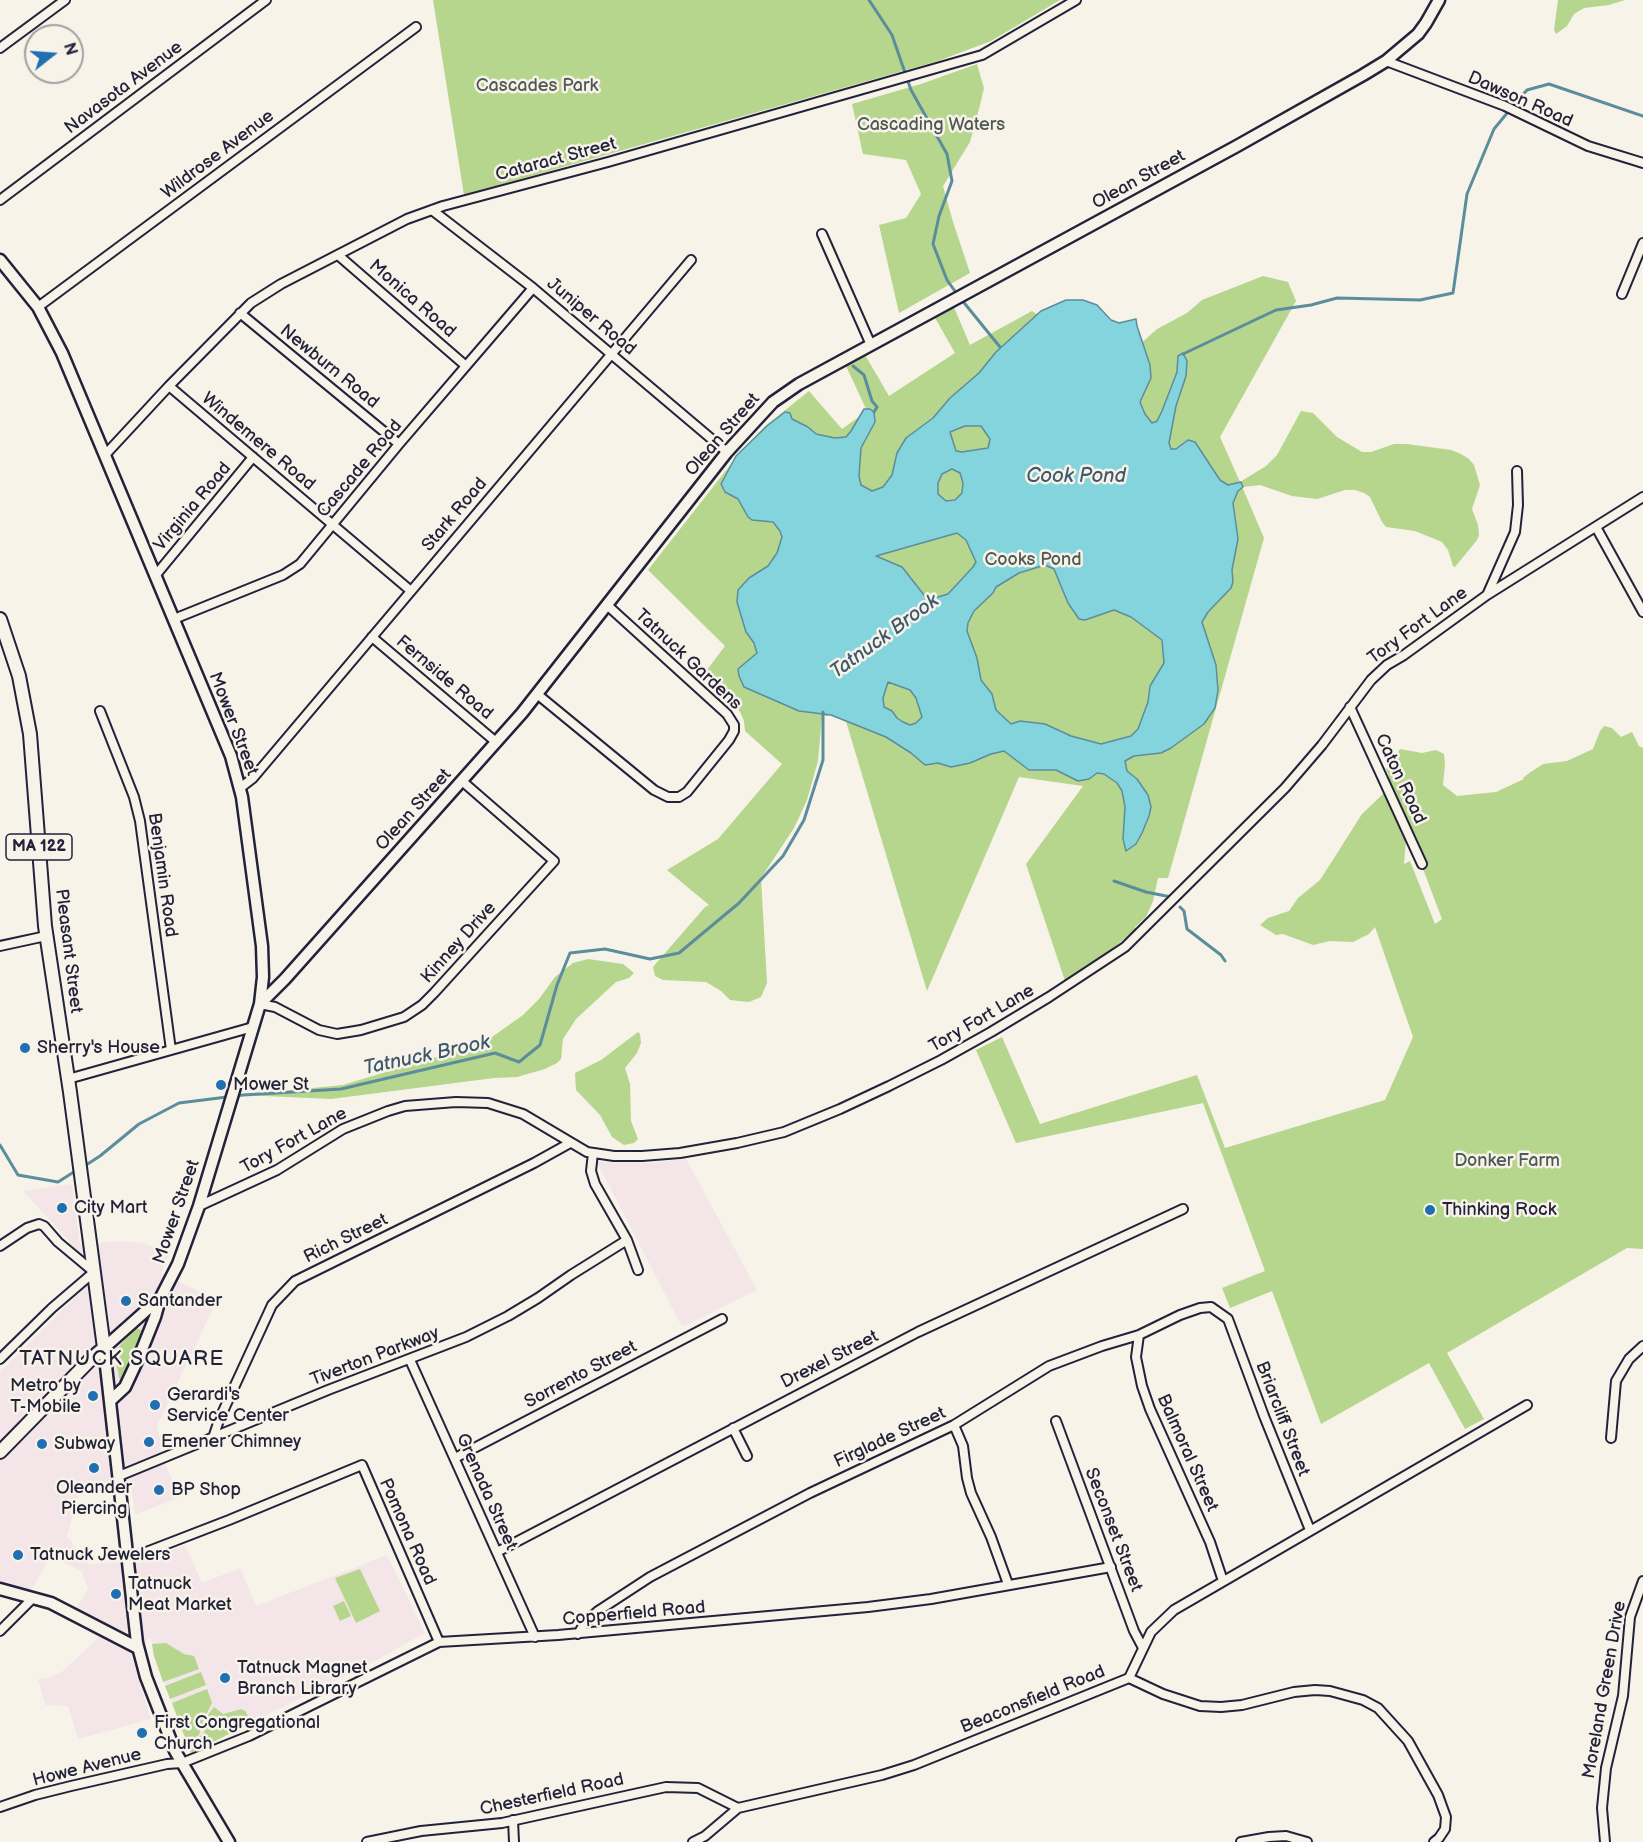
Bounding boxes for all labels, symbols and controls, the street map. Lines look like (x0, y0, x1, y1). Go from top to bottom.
north arrow (24, 24, 84, 84)
street label: Navasota Avenue (61, 37, 187, 139)
street label: Dawson Road (1464, 67, 1576, 133)
park label: Cascades Park (476, 75, 598, 97)
street label: Wildrose Avenue (158, 106, 278, 204)
park label: Cascading Waters (857, 114, 1005, 136)
street label: Cataract Street (493, 134, 619, 186)
street label: Olean Street (1089, 146, 1189, 214)
street label: Monica Road (364, 255, 460, 343)
street label: Juniper Road (542, 273, 640, 361)
street label: Newburn Road (275, 320, 383, 414)
street label: Windemere Road (197, 388, 319, 496)
street label: Olean Street (681, 389, 765, 481)
street label: Cascade Road (313, 416, 407, 522)
street label: Virginia Road (150, 458, 236, 556)
water label: Cook Pond (1026, 465, 1126, 489)
street label: Stark Road (418, 474, 492, 556)
park label: Cooks Pond (984, 549, 1082, 571)
street label: Tory Fort Lane (1364, 583, 1472, 669)
water label: Tatnuck Brook (826, 589, 944, 685)
street label: Tatnuck Gardens (630, 605, 746, 715)
street label: Fernside Road (391, 631, 497, 725)
street label: Mower Street (203, 669, 263, 779)
street label: Caton Road (1370, 731, 1430, 827)
street label: Olean Street (372, 765, 456, 855)
street label: Benjamin Road (143, 811, 181, 939)
road number: MA 122 (6, 834, 72, 860)
street label: Pleasant Street (50, 888, 86, 1014)
street label: Kinney Drive (417, 898, 501, 988)
street label: Tory Fort Lane (926, 980, 1038, 1058)
water label: Tatnuck Brook (362, 1031, 492, 1081)
place label: Sherry's House (37, 1037, 160, 1059)
marker: Sherry's House (18, 1041, 32, 1055)
place label: Mower St (233, 1074, 309, 1096)
marker: Mower St (214, 1078, 228, 1092)
street label: Tory Fort Lane (237, 1103, 351, 1179)
park label: Donker Farm (1454, 1150, 1560, 1172)
street label: Mower Street (149, 1157, 205, 1267)
place label: City Mart (74, 1197, 147, 1219)
place label: Thinking Rock (1442, 1199, 1556, 1221)
marker: City Mart (55, 1201, 69, 1215)
marker: Thinking Rock (1423, 1203, 1437, 1217)
street label: Rich Street (300, 1209, 392, 1269)
place label: Santander (138, 1290, 222, 1312)
marker: Santander (119, 1294, 133, 1308)
street label: Tiverton Parkway (308, 1323, 442, 1391)
street label: Drexel Street (778, 1326, 882, 1394)
street label: Sorrento Street (521, 1336, 641, 1414)
district label: TATNUCK SQUARE (19, 1347, 225, 1373)
street label: Briarcliff Street (1250, 1359, 1314, 1479)
place label: Metro by T-Mobile (10, 1375, 81, 1418)
place label: Gerardi's Service Center (167, 1384, 289, 1426)
marker: Metro by T-Mobile (86, 1389, 100, 1403)
street label: Balmoral Street (1151, 1391, 1223, 1515)
marker: Gerardi's Service Center (148, 1398, 162, 1412)
street label: Firglade Street (831, 1403, 949, 1473)
street label: Grenada Street (451, 1430, 521, 1554)
place label: Emener Chimney (161, 1431, 301, 1453)
place label: Subway (54, 1433, 115, 1455)
marker: Emener Chimney (142, 1435, 156, 1449)
marker: Subway (35, 1437, 49, 1451)
marker: Oleander Piercing (87, 1461, 101, 1475)
street label: Seconset Street (1079, 1465, 1147, 1595)
street label: Pomona Road (374, 1475, 440, 1589)
place label: Oleander Piercing (56, 1477, 132, 1520)
place label: BP Shop (171, 1479, 241, 1501)
marker: BP Shop (152, 1483, 166, 1497)
place label: Tatnuck Jewelers (30, 1544, 170, 1566)
marker: Tatnuck Jewelers (11, 1548, 25, 1562)
place label: Tatnuck Meat Market (128, 1573, 232, 1616)
marker: Tatnuck Meat Market (109, 1587, 123, 1601)
street label: Copperfield Road (562, 1597, 706, 1631)
street label: Moreland Green Drive (1579, 1599, 1631, 1781)
place label: Tatnuck Magnet Branch Library (237, 1657, 367, 1700)
street label: Beaconsfield Road (958, 1661, 1108, 1739)
marker: Tatnuck Magnet Branch Library (218, 1671, 232, 1685)
place label: First Congregational Church (154, 1712, 320, 1754)
marker: First Congregational Church (135, 1726, 149, 1740)
street label: Howe Avenue (30, 1744, 144, 1792)
street label: Chesterfield Road (478, 1769, 626, 1821)

